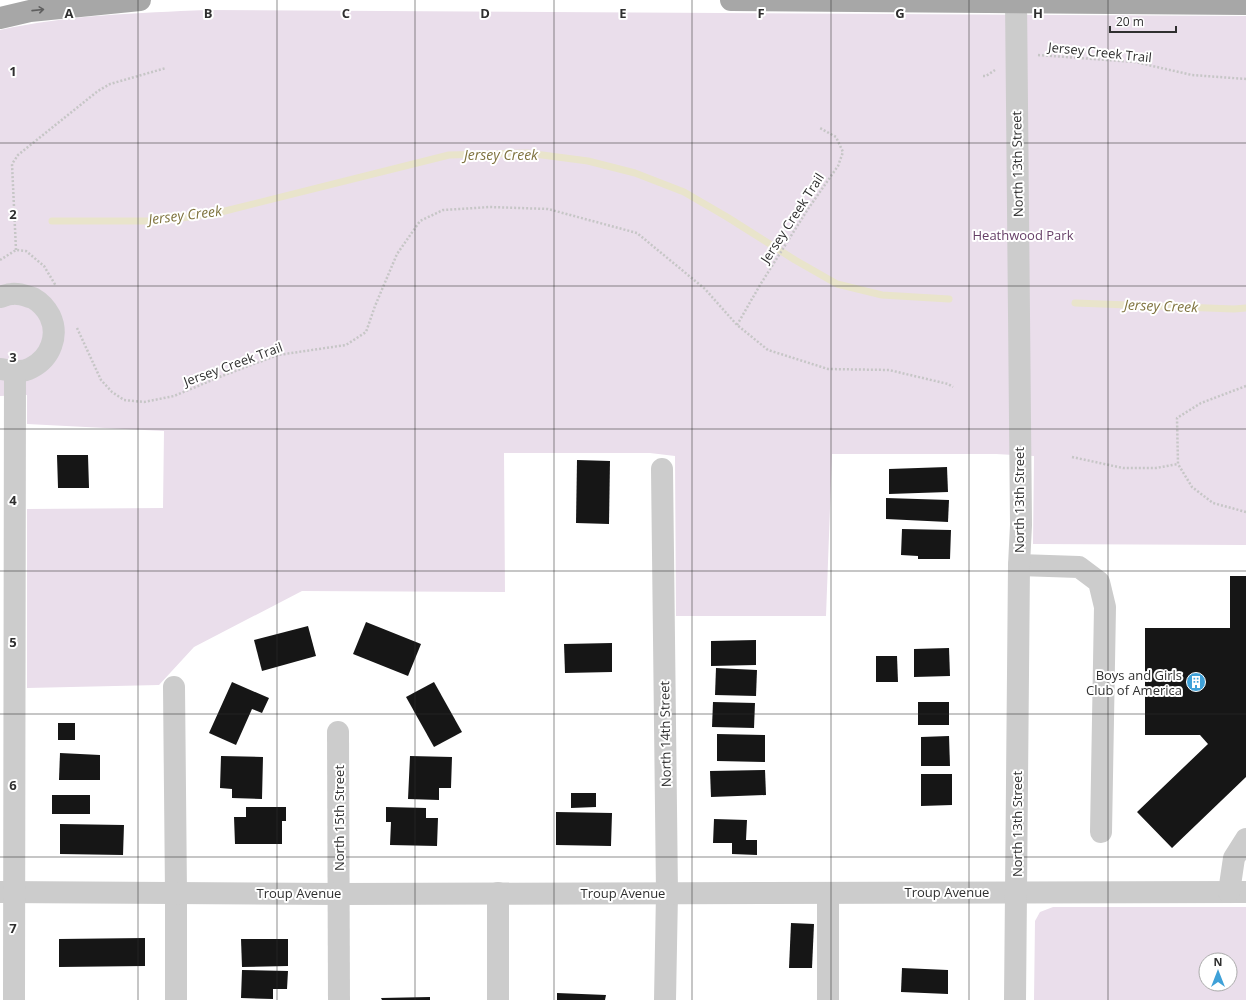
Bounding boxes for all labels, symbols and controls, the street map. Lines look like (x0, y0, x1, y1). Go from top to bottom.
text: A (65, 4, 74, 22)
text: B (204, 4, 213, 22)
text: C (342, 4, 350, 22)
text: D (480, 4, 490, 22)
text: E (619, 4, 627, 22)
text: F (757, 4, 765, 22)
text: G (895, 4, 905, 22)
text: H (1033, 4, 1043, 22)
one-way arrow (31, 7, 44, 14)
scale bar (1110, 8, 1176, 34)
text: 20 m (1116, 13, 1144, 30)
street label: Jersey Creek Trail (1045, 37, 1153, 66)
text: 1 (9, 62, 17, 80)
street label: North 13th Street (1007, 110, 1027, 217)
water label: Jersey Creek (461, 145, 539, 164)
street label: Jersey Creek Trail (755, 169, 828, 268)
water label: Jersey Creek (144, 200, 224, 229)
text: 2 (9, 205, 17, 223)
park label: Heathwood Park (973, 226, 1074, 244)
water label: Jersey Creek (1121, 295, 1199, 316)
street label: Jersey Creek Trail (179, 338, 285, 391)
text: 3 (9, 348, 17, 366)
street label: North 13th Street (1010, 447, 1028, 553)
text: 4 (9, 491, 17, 509)
text: 5 (9, 633, 17, 651)
place label: Boys and Girls Club of America (1086, 666, 1182, 699)
building icon: Boys and Girls Club of America (1185, 671, 1207, 693)
street label: North 14th Street (655, 680, 675, 787)
street label: North 15th Street (330, 765, 348, 871)
street label: North 13th Street (1008, 771, 1026, 877)
text: 6 (9, 776, 17, 794)
street label: Troup Avenue (905, 883, 989, 901)
street label: Troup Avenue (257, 884, 341, 902)
street label: Troup Avenue (581, 884, 665, 902)
text: 7 (9, 919, 17, 937)
north arrow (1198, 952, 1238, 992)
text: N (1214, 954, 1222, 969)

